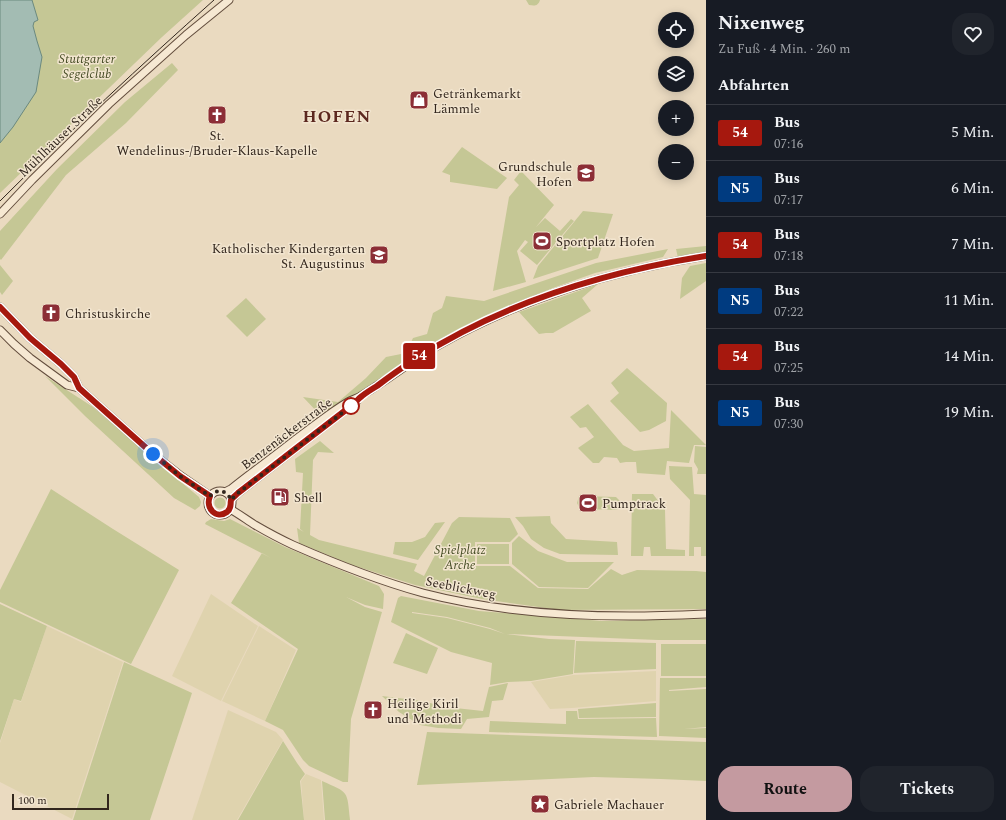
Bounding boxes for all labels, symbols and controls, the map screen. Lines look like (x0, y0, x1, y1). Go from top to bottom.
text: Nixenweg (718, 9, 805, 38)
map controls (658, 12, 694, 180)
button: locate (658, 12, 694, 48)
button: heart (952, 13, 994, 55)
text: Zu Fuß · 4 Min. · 260 m (718, 39, 850, 59)
park label: Stuttgarter Segelclub (59, 49, 116, 84)
button: layers (658, 56, 694, 92)
text: Abfahrten (718, 74, 789, 97)
place label: Getränkemarkt Lämmle (433, 84, 521, 119)
shop icon: Getränkemarkt Lämmle (408, 89, 430, 111)
street label: Mühlhäuser Straße (14, 91, 107, 182)
button: + (658, 100, 694, 136)
church icon: St. Wendelinus-/Bruder-Klaus-Kapelle (206, 104, 228, 126)
district label: HOFEN (303, 104, 371, 130)
text: Bus (774, 111, 800, 134)
text: 5 Min. (951, 121, 994, 144)
text: 54 (732, 122, 748, 143)
place label: St. Wendelinus-/Bruder-Klaus-Kapelle (116, 126, 318, 161)
text: 07:16 (774, 134, 803, 154)
button: − (658, 144, 694, 180)
place label: Grundschule Hofen (498, 157, 572, 192)
school or university icon: Grundschule Hofen (575, 162, 597, 184)
text: Bus (774, 167, 800, 190)
text: 6 Min. (951, 177, 994, 200)
text: N5 (730, 178, 750, 199)
text: 07:17 (774, 190, 803, 210)
text: Bus (774, 223, 800, 246)
sports icon: Sportplatz Hofen (531, 230, 553, 252)
place label: Sportplatz Hofen (556, 232, 655, 252)
text: 7 Min. (951, 233, 994, 256)
text: 54 (732, 234, 748, 255)
place label: Katholischer Kindergarten St. Augustinus (212, 239, 365, 274)
school or university icon: Katholischer Kindergarten St. Augustinus (368, 244, 390, 266)
text: 07:18 (774, 246, 803, 266)
text: Bus (774, 279, 800, 302)
text: 11 Min. (944, 289, 994, 312)
text: N5 (730, 290, 750, 311)
church icon: Christuskirche (40, 302, 62, 324)
text: 07:22 (774, 302, 803, 322)
place label: Christuskirche (65, 304, 151, 324)
text: Bus (774, 335, 800, 358)
line badge: 54 (401, 343, 437, 369)
text: 54 (411, 345, 427, 366)
text: 14 Min. (944, 345, 994, 368)
text: 54 (732, 346, 748, 367)
text: 07:25 (774, 358, 803, 378)
text: Bus (774, 391, 800, 414)
street label: Benzenäckerstraße (237, 393, 336, 475)
unlabelled marker (342, 397, 360, 415)
text: 19 Min. (944, 401, 994, 424)
text: N5 (730, 402, 750, 423)
text: 07:30 (774, 414, 803, 434)
your location (143, 444, 163, 464)
fuel station icon: Shell (269, 486, 291, 508)
place label: Shell (294, 488, 323, 508)
sports icon: Pumptrack (577, 492, 599, 514)
place label: Pumptrack (602, 494, 666, 514)
park label: Spielplatz Arche (434, 540, 486, 575)
street label: Seeblickweg (424, 571, 498, 605)
place label: Heilige Kiril und Methodi (387, 694, 462, 729)
church icon: Heilige Kiril und Methodi (362, 699, 384, 721)
button: Route (718, 766, 852, 812)
button: Tickets (860, 766, 994, 812)
scale bar (12, 792, 109, 811)
text: 100 m (18, 792, 47, 809)
place icon: Gabriele Machauer (529, 793, 551, 815)
place label: Gabriele Machauer (554, 795, 664, 815)

